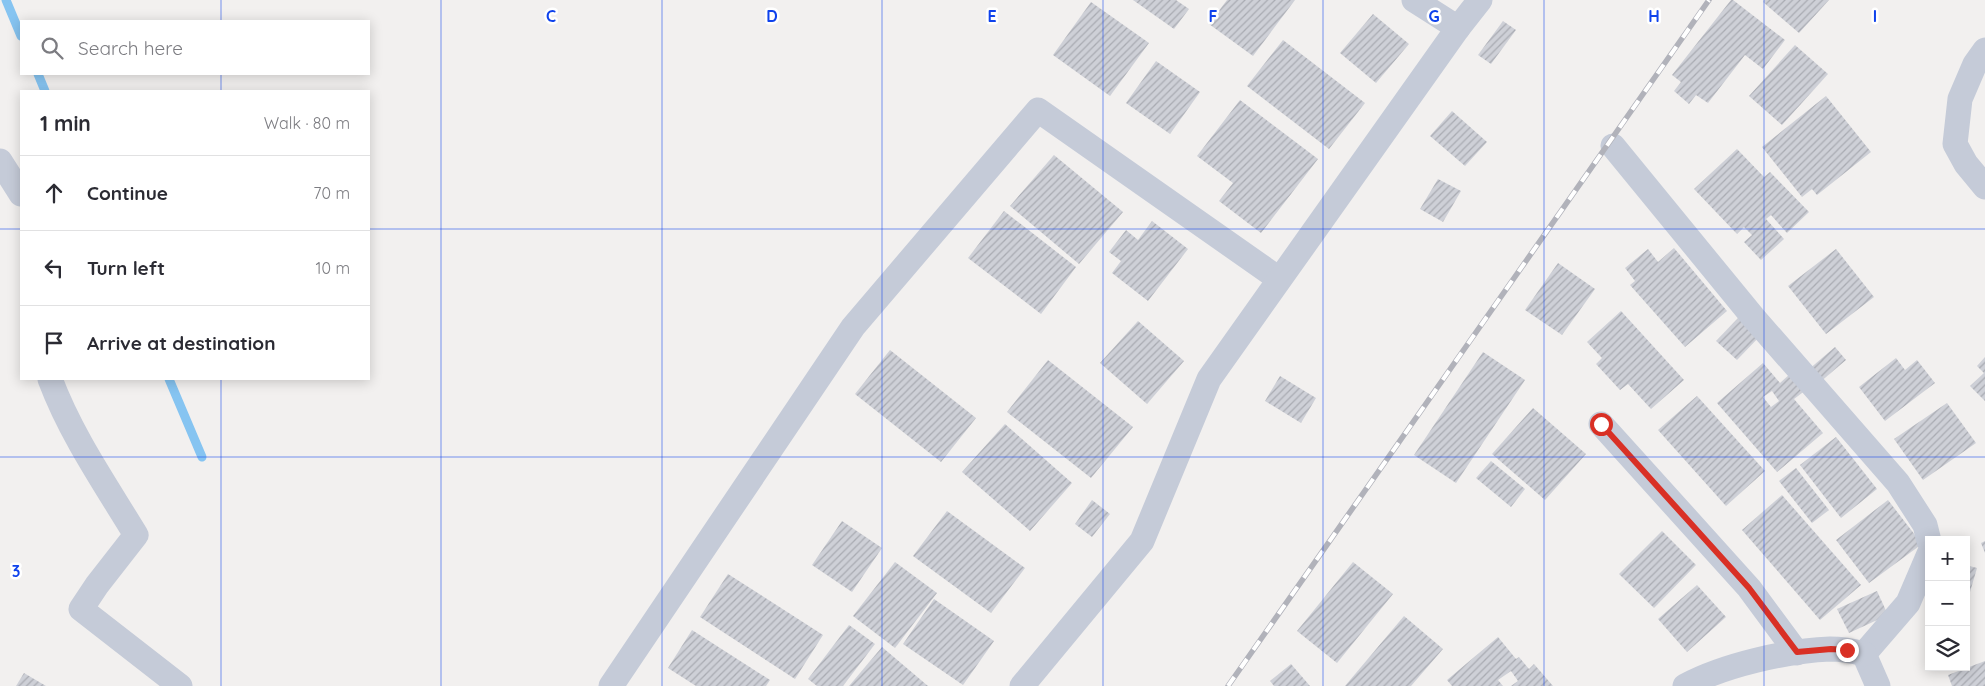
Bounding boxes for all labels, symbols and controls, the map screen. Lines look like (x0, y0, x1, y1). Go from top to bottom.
text: C (546, 6, 556, 26)
text: D (766, 6, 778, 26)
text: E (987, 6, 997, 26)
text: F (1209, 6, 1218, 26)
text: G (1428, 6, 1440, 26)
text: H (1648, 6, 1660, 26)
text: I (1873, 6, 1877, 26)
search box (20, 20, 370, 75)
icon: search (38, 34, 66, 62)
text: Search here (78, 36, 183, 60)
text: 1 min (40, 110, 91, 136)
text: Walk · 80 m (264, 113, 350, 133)
icon: ahead (40, 179, 68, 207)
text: Continue (87, 181, 168, 205)
text: 70 m (313, 183, 350, 203)
icon: left (40, 254, 68, 282)
text: Turn left (87, 256, 165, 280)
text: 10 m (316, 258, 350, 278)
icon: arrive (40, 329, 68, 357)
text: Arrive at destination (87, 331, 276, 355)
route start (1590, 413, 1613, 436)
map controls (1925, 536, 1970, 671)
button: + (1925, 536, 1970, 581)
text: 3 (12, 561, 20, 581)
button: − (1925, 581, 1970, 626)
button: layers (1925, 626, 1970, 671)
route end (1836, 639, 1859, 662)

